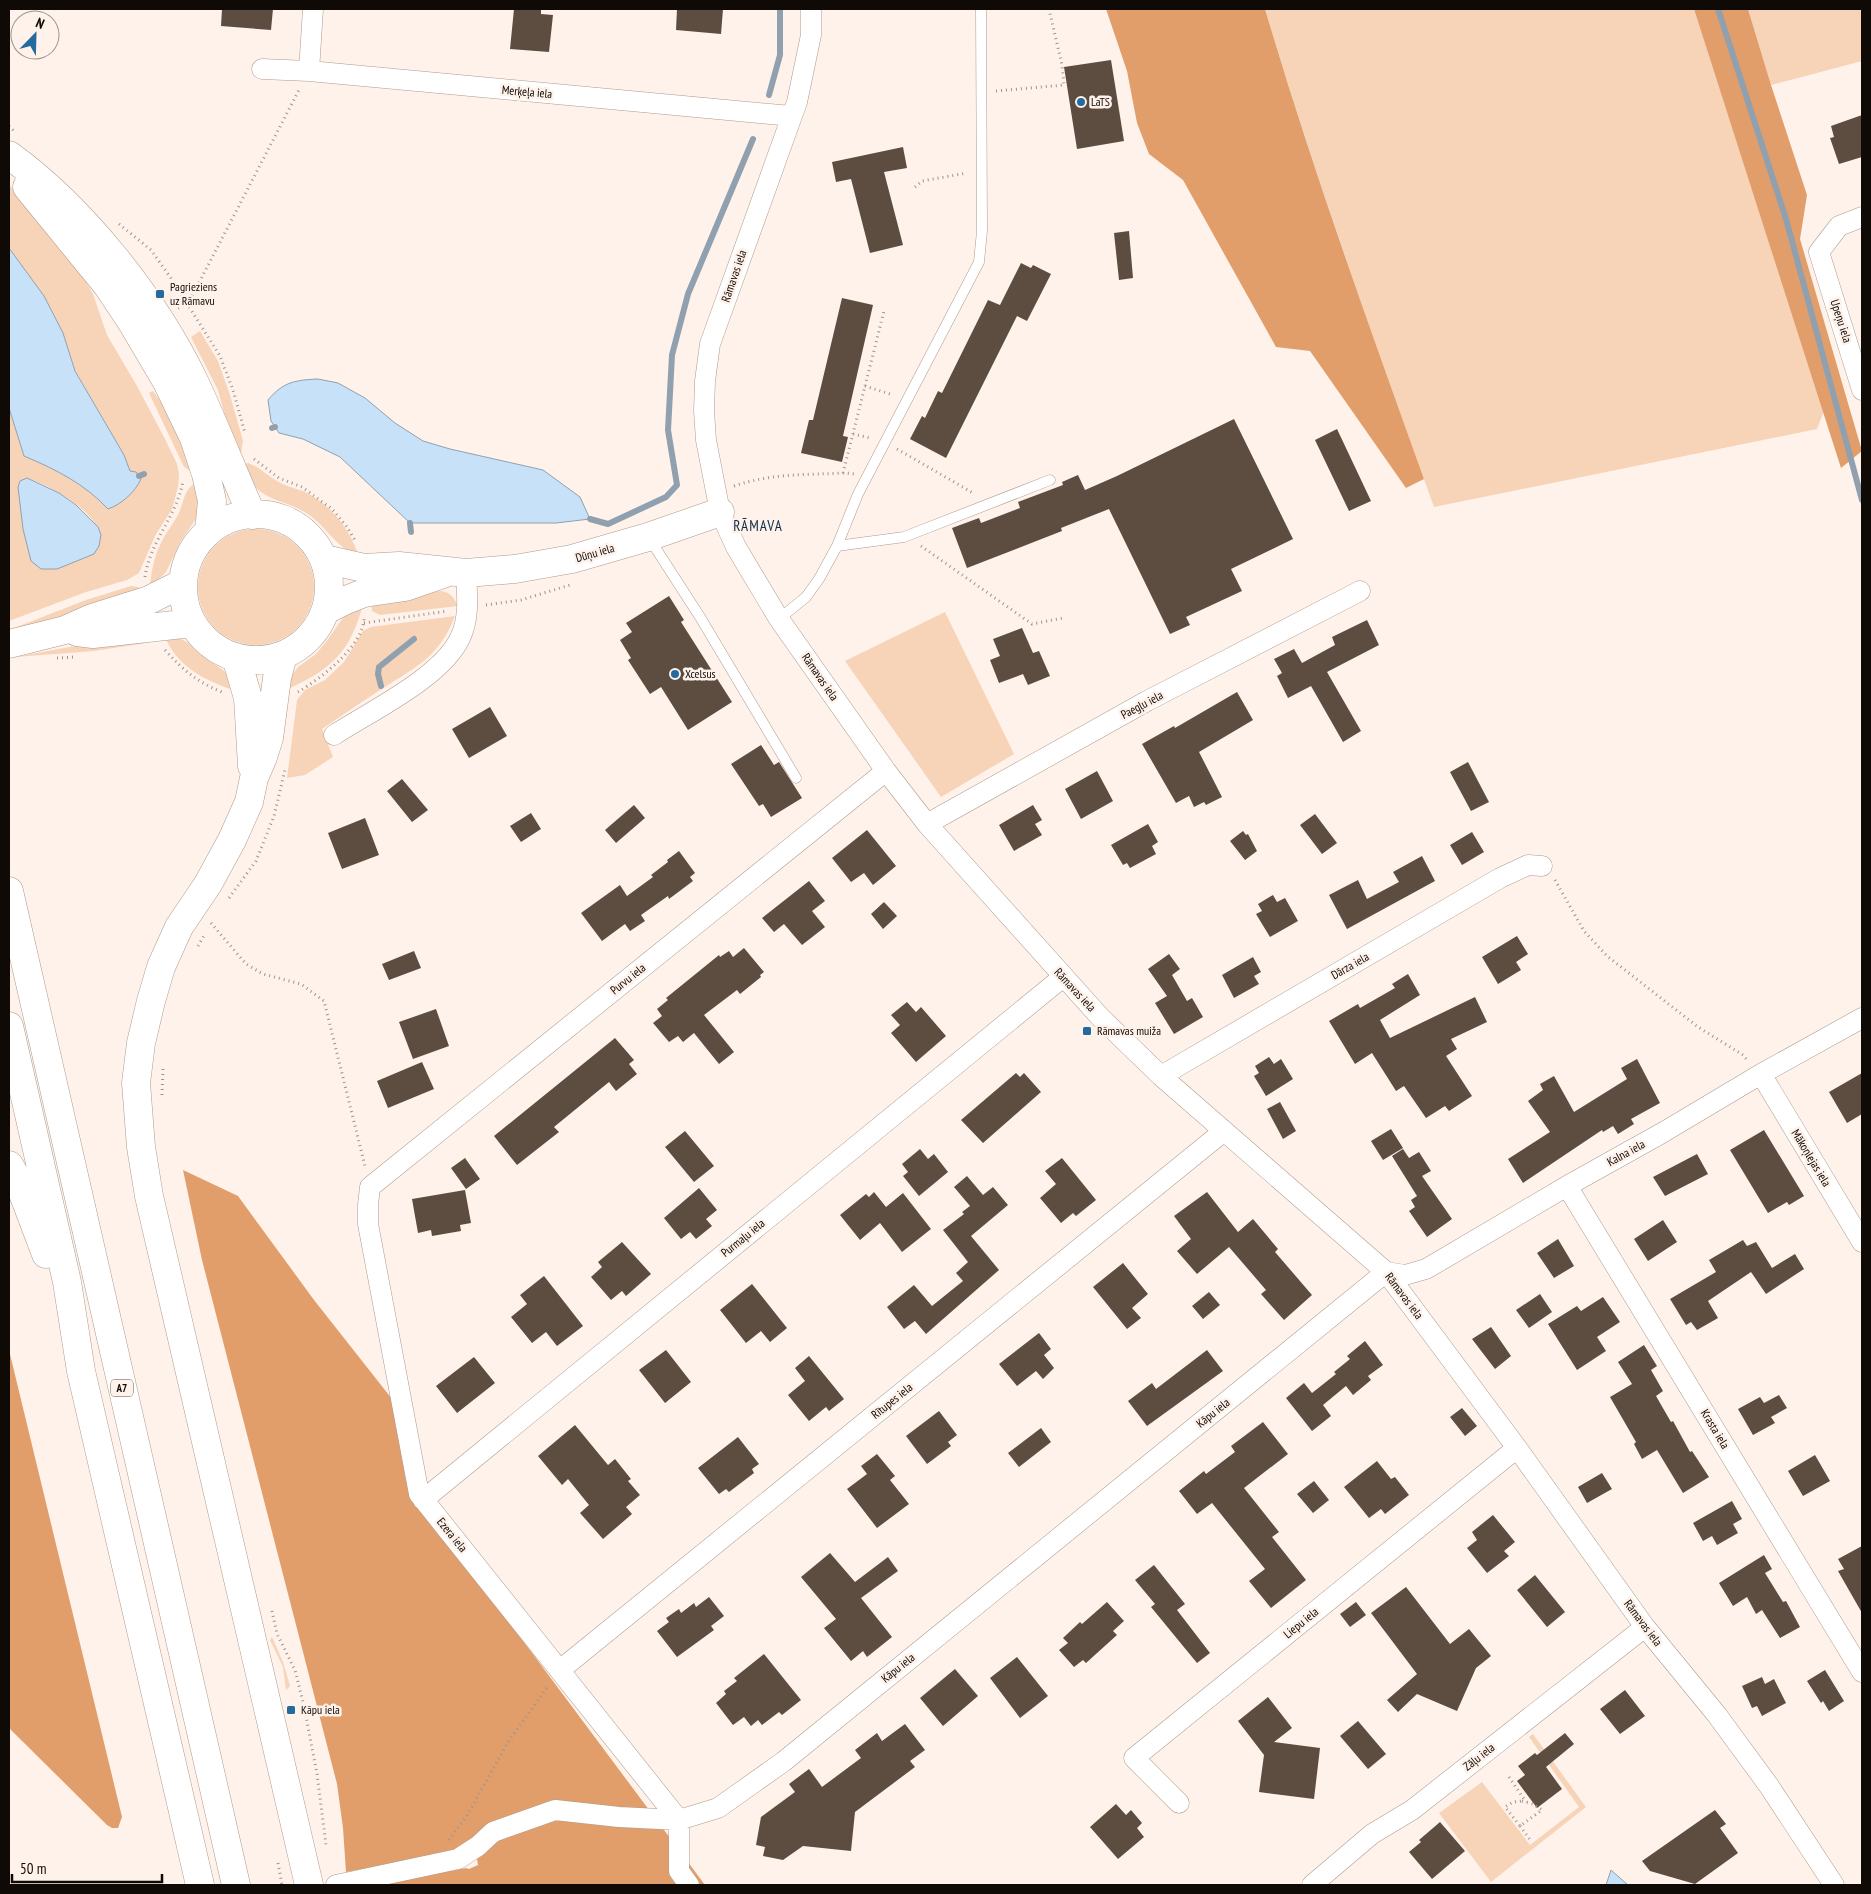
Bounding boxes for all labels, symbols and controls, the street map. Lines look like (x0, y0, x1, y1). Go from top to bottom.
north arrow (10, 10, 60, 60)
text: N (33, 13, 47, 33)
street label: Merķeļa iela (501, 82, 553, 101)
place label: LaTS (1091, 94, 1110, 109)
marker: LaTS (1075, 96, 1087, 108)
street label: Rāmavas iela (718, 247, 750, 304)
place label: Pagrieziens uz Rāmavu (170, 279, 217, 308)
marker: Pagrieziens uz Rāmavu (154, 288, 166, 300)
street label: Upeņu iela (1827, 297, 1856, 345)
district label: RĀMAVA (733, 516, 783, 535)
street label: Dūņu iela (574, 540, 616, 565)
street label: Rāmavas iela (799, 650, 842, 703)
place label: Xcelsus (685, 666, 716, 681)
marker: Xcelsus (669, 668, 681, 680)
street label: Paegļu iela (1118, 687, 1166, 722)
street label: Dārza iela (1328, 949, 1372, 982)
street label: Purvu iela (607, 960, 649, 997)
street label: Rāmavas iela (1051, 965, 1100, 1015)
place label: Rāmavas muiža (1097, 1023, 1161, 1038)
marker: Rāmavas muiža (1081, 1025, 1093, 1037)
street label: Mākoņlejas iela (1788, 1126, 1835, 1189)
street label: Kalna iela (1604, 1136, 1648, 1169)
street label: Purmaļu iela (718, 1215, 768, 1260)
street label: Rāmavas iela (1382, 1269, 1427, 1322)
street label: Rītupes iela (868, 1379, 916, 1422)
road number: A7 (111, 1380, 133, 1396)
street label: Kāpu iela (1193, 1394, 1233, 1431)
street label: Krasta iela (1698, 1406, 1733, 1451)
street label: Ezera iela (434, 1514, 471, 1555)
street label: Rāmavas iela (1621, 1596, 1666, 1649)
street label: Liepu iela (1280, 1604, 1321, 1641)
street label: Kāpu iela (878, 1649, 918, 1686)
place label: Kāpu iela (301, 1702, 340, 1717)
marker: Kāpu iela (285, 1704, 297, 1716)
street label: Zāļu iela (1460, 1740, 1498, 1774)
scale bar (12, 1852, 162, 1884)
text: 50 m (20, 1859, 46, 1878)

